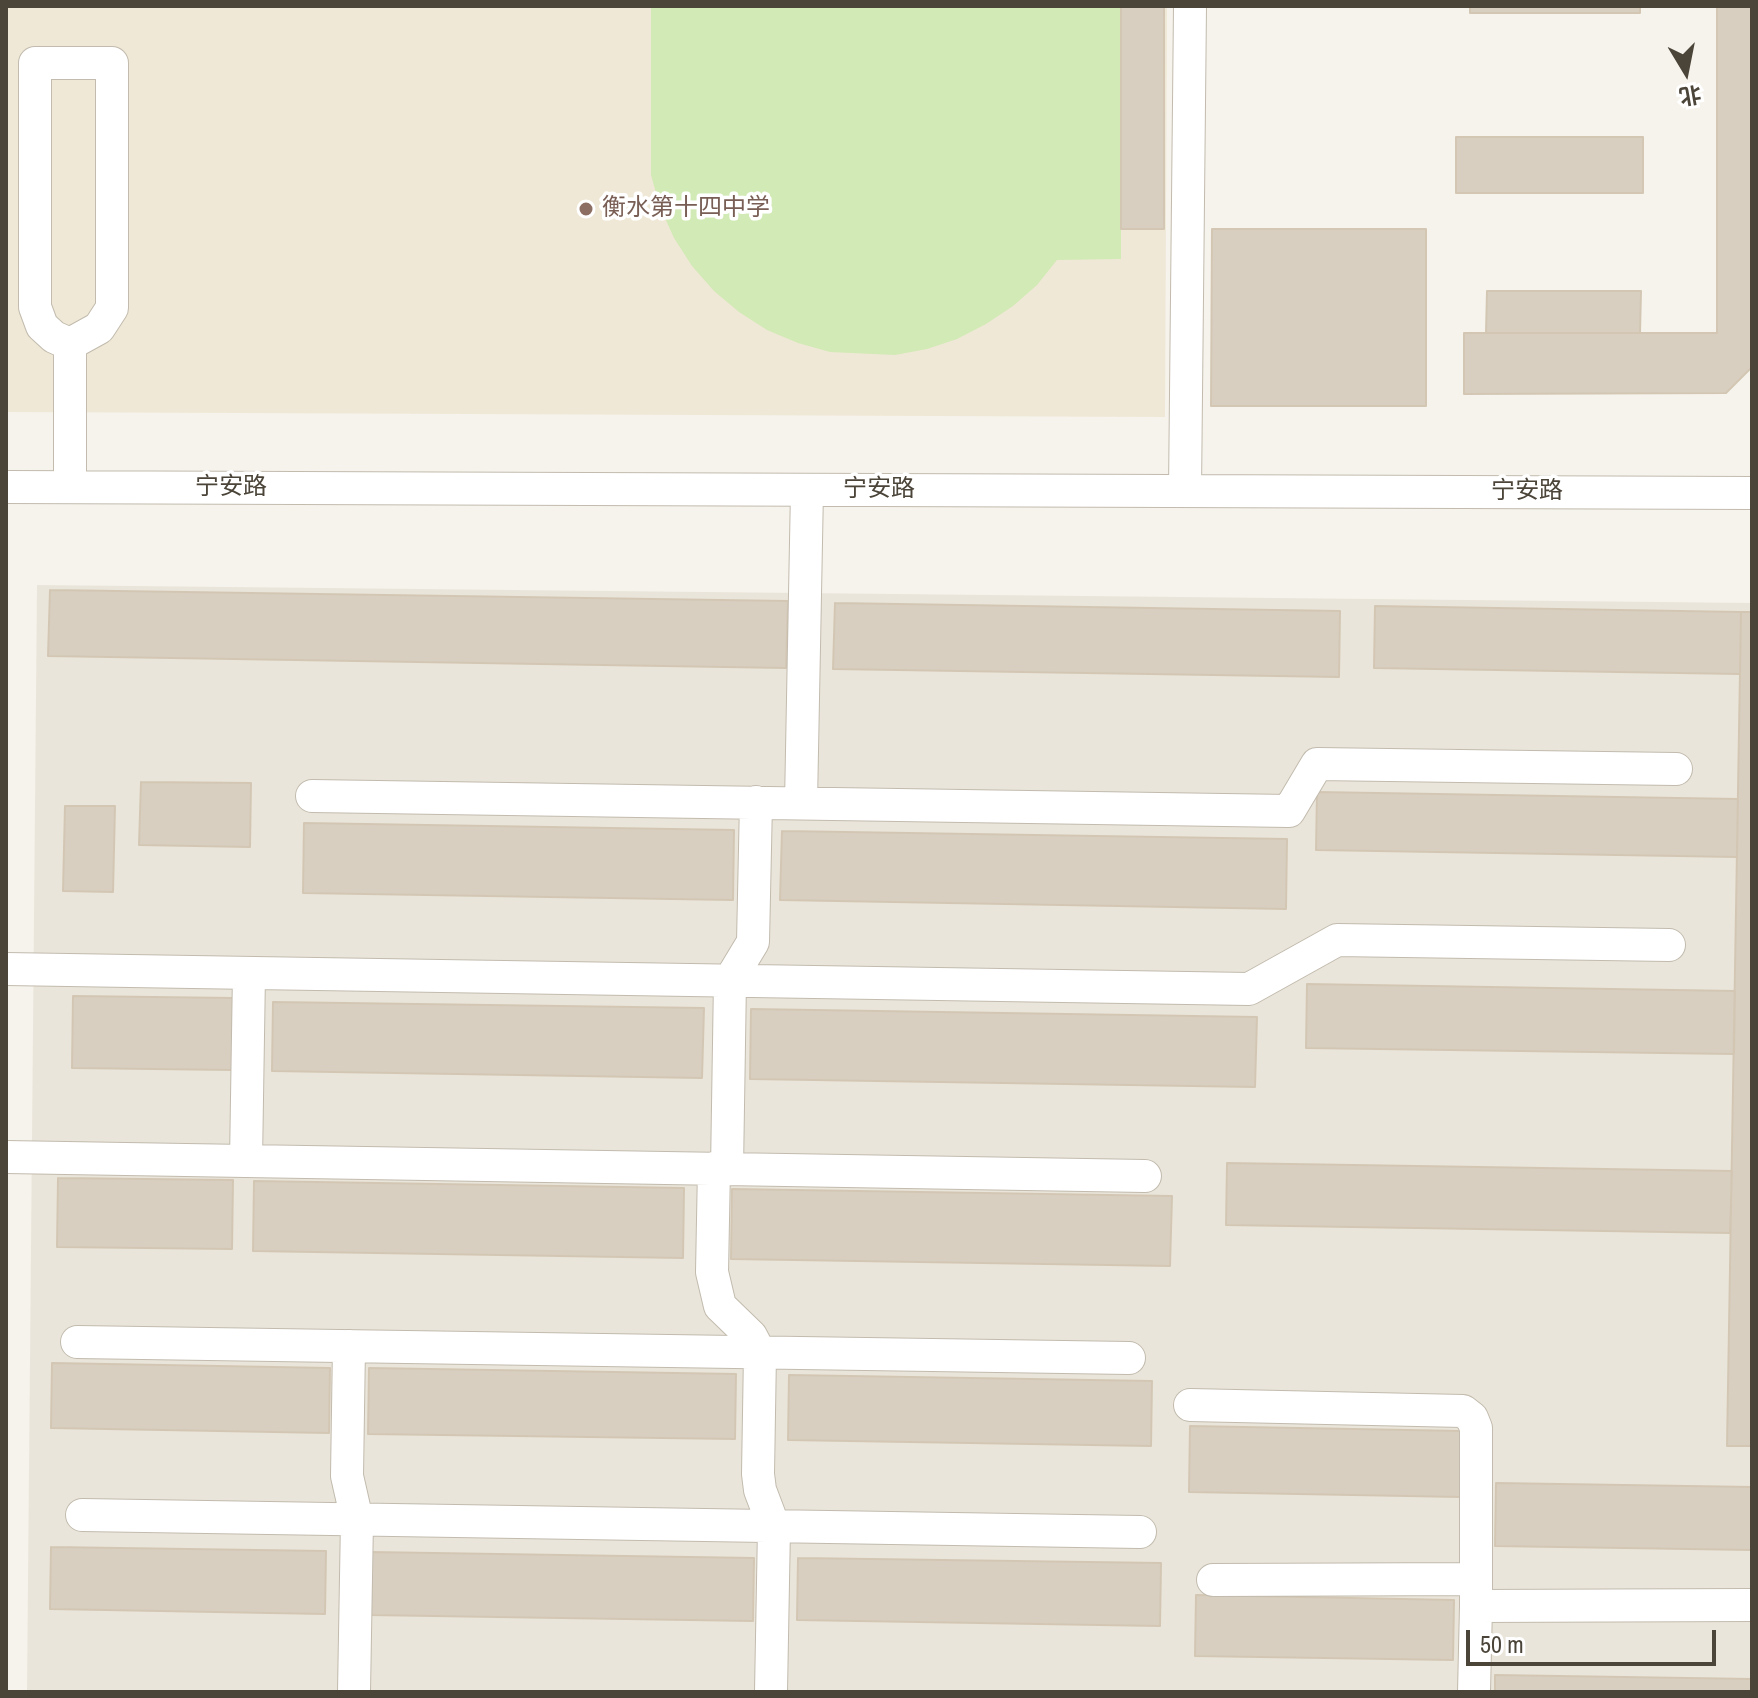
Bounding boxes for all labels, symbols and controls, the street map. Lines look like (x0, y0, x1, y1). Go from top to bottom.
north arrow (1646, 32, 1726, 112)
text: 北 (1677, 79, 1704, 112)
place label: 衡水第十四中学 (602, 195, 770, 223)
marker: 衡水第十四中学 (577, 200, 595, 218)
street label: 宁安路 (195, 474, 267, 502)
street label: 宁安路 (843, 476, 915, 504)
street label: 宁安路 (1491, 478, 1563, 506)
scale bar (1470, 1614, 1720, 1664)
text: 50 m (1480, 1628, 1524, 1660)

